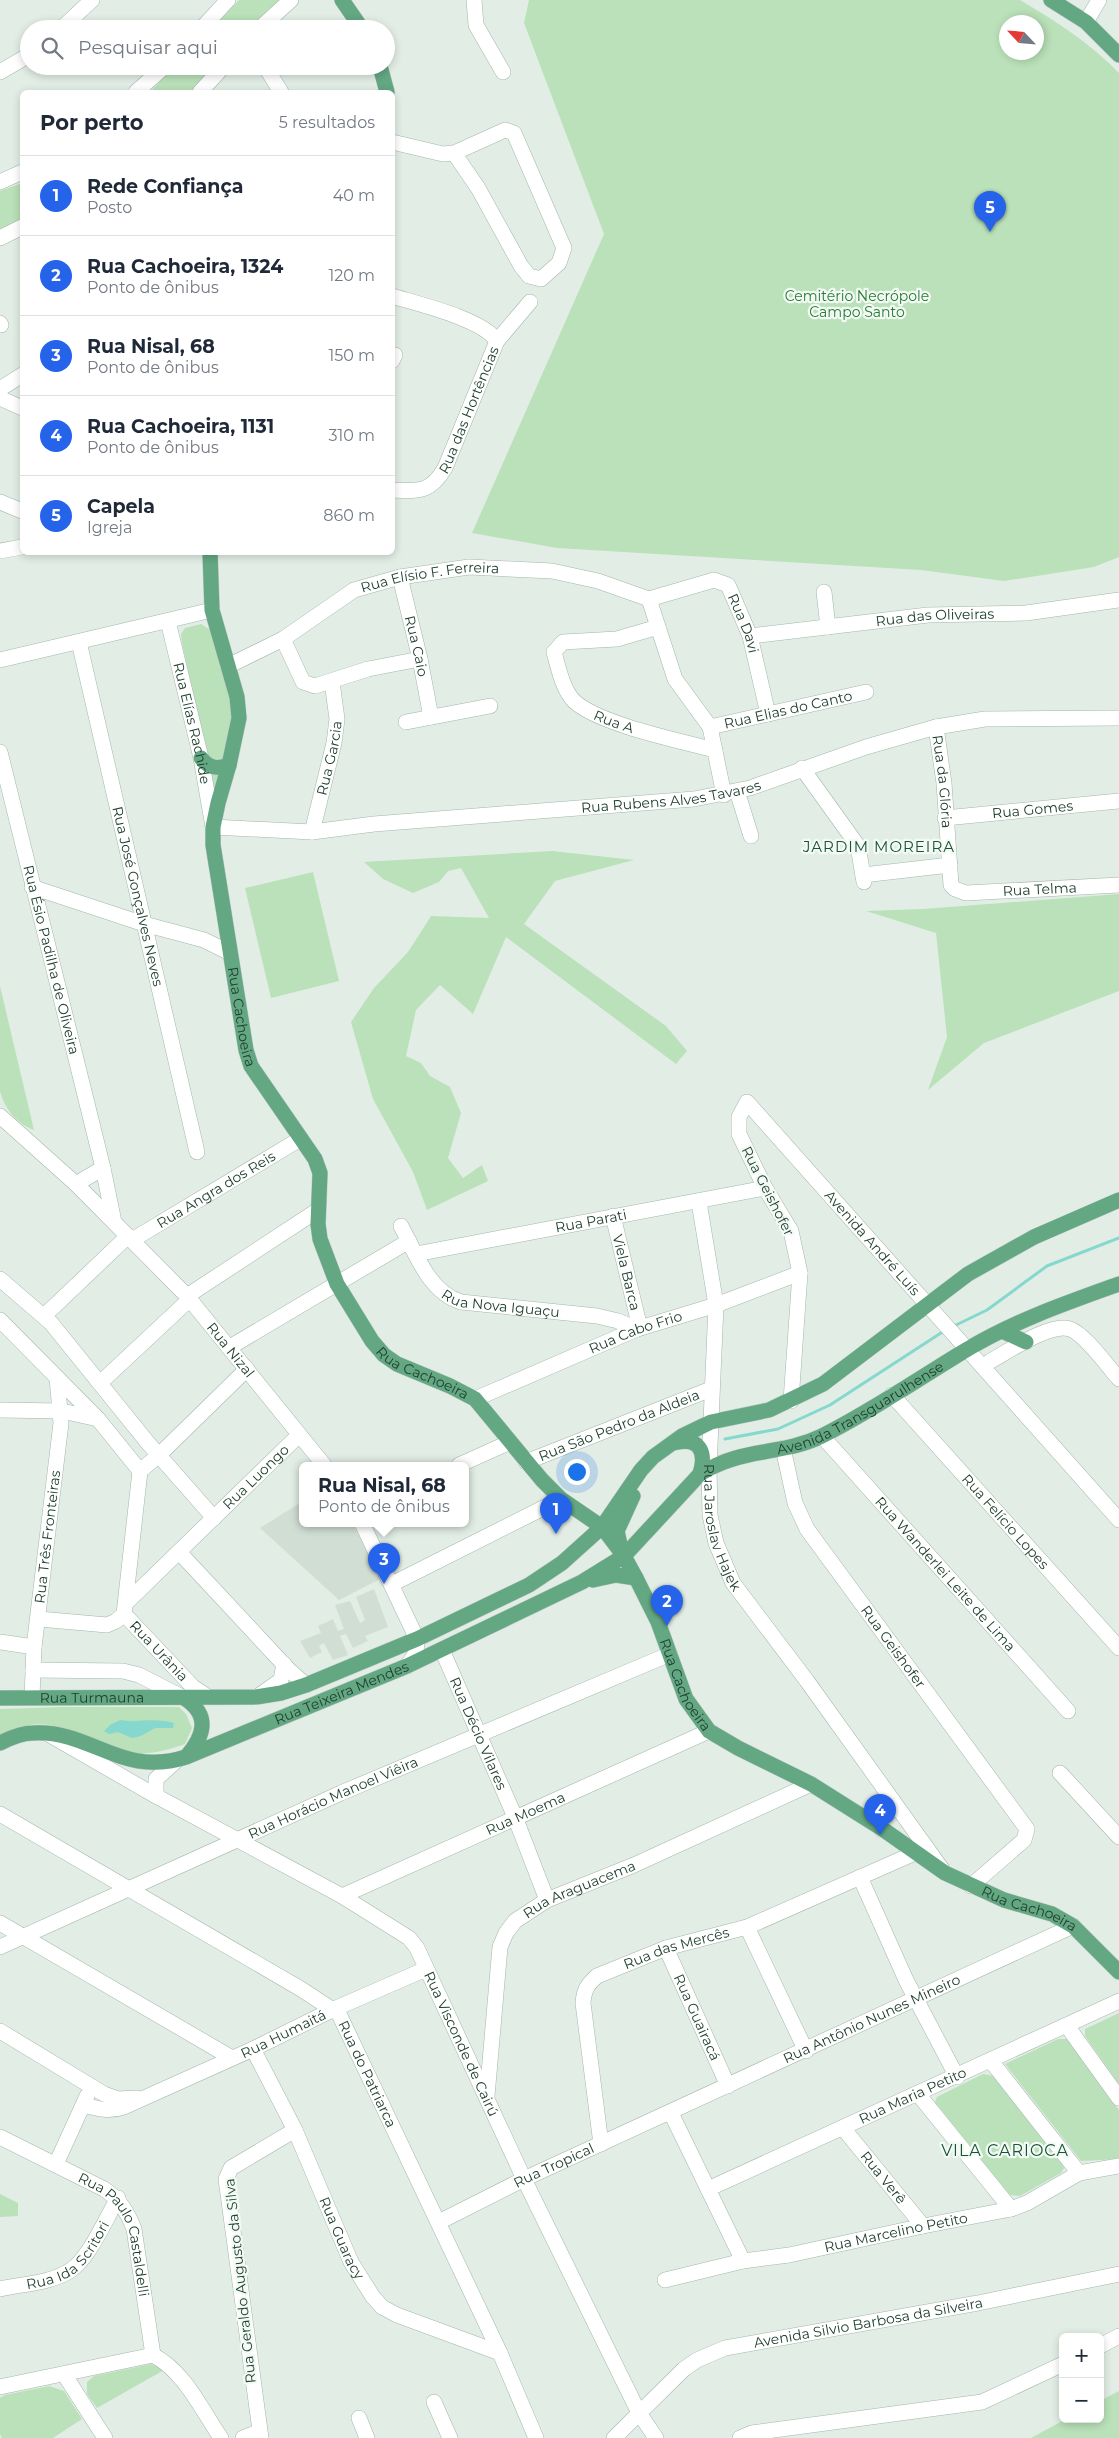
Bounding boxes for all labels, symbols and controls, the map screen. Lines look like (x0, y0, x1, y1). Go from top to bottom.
north arrow (999, 15, 1044, 60)
search box (20, 20, 395, 75)
icon: search (38, 34, 66, 62)
text: Pesquisar aqui (78, 36, 218, 59)
text: Por perto (40, 110, 144, 135)
text: 5 resultados (279, 113, 375, 132)
text: Rede Confiança (87, 175, 243, 198)
text: 1 (53, 186, 59, 205)
text: 40 m (333, 186, 375, 205)
pin: 5 (974, 191, 1006, 232)
text: Posto (87, 198, 132, 217)
text: Rua Cachoeira, 1324 (87, 255, 283, 278)
text: 2 (51, 266, 61, 285)
text: 120 m (328, 266, 375, 285)
text: Ponto de ônibus (87, 278, 219, 297)
park label: Cemitério Necrópole Campo Santo (785, 287, 929, 321)
text: Rua Nisal, 68 (87, 335, 215, 358)
street label: Rua das Hortências (435, 343, 503, 477)
text: 3 (51, 346, 61, 365)
text: 150 m (328, 346, 375, 365)
text: Ponto de ônibus (87, 358, 219, 377)
text: Rua Cachoeira, 1131 (87, 415, 274, 438)
text: 4 (50, 426, 62, 445)
text: 310 m (328, 426, 375, 445)
text: Ponto de ônibus (87, 438, 219, 457)
text: Capela (87, 495, 155, 518)
text: 5 (51, 506, 61, 525)
text: 860 m (323, 506, 375, 525)
text: Igreja (87, 518, 132, 537)
street label: Rua Elísio F. Ferreira (359, 558, 500, 597)
street label: Rua Davi (724, 591, 763, 655)
street label: Rua das Oliveiras (875, 605, 995, 630)
street label: Rua Caio (401, 614, 432, 678)
street label: Rua Elías Rachide (169, 660, 214, 785)
street label: Rua Elias do Canto (722, 686, 854, 733)
street label: Rua A (591, 706, 637, 737)
street label: Rua Garcia (312, 720, 346, 797)
street label: Rua da Glória (928, 734, 956, 829)
street label: Rua Rubens Alves Tavares (580, 776, 764, 817)
street label: Rua Gomes (991, 797, 1074, 822)
street label: Rua José Gonçalves Neves (108, 805, 167, 988)
district label: JARDIM MOREIRA (802, 837, 955, 856)
street label: Rua Ésio Padilha de Oliveira (19, 863, 84, 1056)
street label: Rua Telma (1002, 878, 1077, 900)
street label: Rua Cachoeira (224, 966, 260, 1069)
street label: Rua Geishofer (738, 1143, 798, 1239)
street label: Rua Angra dos Reis (153, 1147, 279, 1232)
street label: Avenida André Luís (821, 1186, 924, 1299)
street label: Rua Parati (554, 1205, 628, 1236)
street label: Viela Barca (609, 1232, 644, 1312)
street label: Rua Nova Iguaçu (438, 1285, 561, 1321)
street label: Rua Cabo Frio (586, 1307, 685, 1358)
street label: Rua Nizal (203, 1319, 258, 1381)
street label: Rua Cachoeira (372, 1343, 472, 1403)
street label: Avenida Transguarulhense (775, 1357, 947, 1458)
street label: Rua São Pedro da Aldeia (536, 1385, 702, 1465)
street label: Rua Luongo (219, 1440, 293, 1513)
your location (564, 1459, 590, 1485)
popup (299, 1462, 469, 1527)
street label: Rua Jaroslav Hajek (700, 1464, 745, 1595)
street label: Rua Três Fronteiras (30, 1469, 64, 1604)
street label: Rua Felício Lopes (958, 1470, 1053, 1573)
text: Rua Nisal, 68 (318, 1474, 446, 1497)
pin: 1 (540, 1493, 572, 1534)
street label: Rua Wanderlei Leite de Lima (871, 1493, 1019, 1655)
text: Ponto de ônibus (318, 1497, 450, 1516)
pin: 3 (368, 1543, 400, 1584)
pin: 2 (651, 1585, 683, 1626)
street label: Rua Geishofer (857, 1602, 930, 1692)
street label: Rua Urânia (126, 1617, 192, 1685)
street label: Rua Cachoeira (656, 1636, 715, 1735)
street label: Rua Teixeira Mendes (272, 1657, 411, 1729)
street label: Rua Décio Vilares (446, 1674, 511, 1793)
street label: Rua Turmauna (40, 1688, 144, 1707)
street label: Rua Horácio Manoel Viêira (245, 1753, 421, 1843)
street label: Rua Moema (483, 1788, 568, 1839)
pin: 4 (864, 1794, 896, 1835)
street label: Rua Araguacema (520, 1856, 638, 1922)
street label: Rua Cachoeira (978, 1882, 1080, 1935)
street label: Rua das Mercês (621, 1923, 731, 1973)
street label: Rua Visconde de Cairú (420, 1968, 503, 2119)
street label: Rua Antônio Nunes Mineiro (780, 1970, 963, 2067)
street label: Rua Guairacá (670, 1971, 724, 2064)
street label: Rua Humaitá (238, 2005, 329, 2062)
street label: Rua do Patriarca (334, 2017, 401, 2130)
street label: Rua Maria Petito (856, 2063, 969, 2128)
street label: Rua Tropical (510, 2139, 597, 2192)
district label: VILA CARIOCA (941, 2141, 1069, 2160)
street label: Rua Verê (857, 2148, 910, 2208)
street label: Rua Paulo Castaldelli (75, 2169, 153, 2298)
street label: Rua Geraldo Augusto da Silva (220, 2178, 260, 2384)
street label: Rua Guaracy (315, 2194, 369, 2283)
street label: Rua Marcelino Petito (823, 2209, 969, 2256)
street label: Rua Ida Scritori (25, 2218, 113, 2293)
street label: Avenida Silvio Barbosa da Silveira (752, 2293, 984, 2352)
map controls (1059, 2333, 1104, 2423)
button: + (1059, 2333, 1104, 2378)
button: − (1059, 2378, 1104, 2423)

